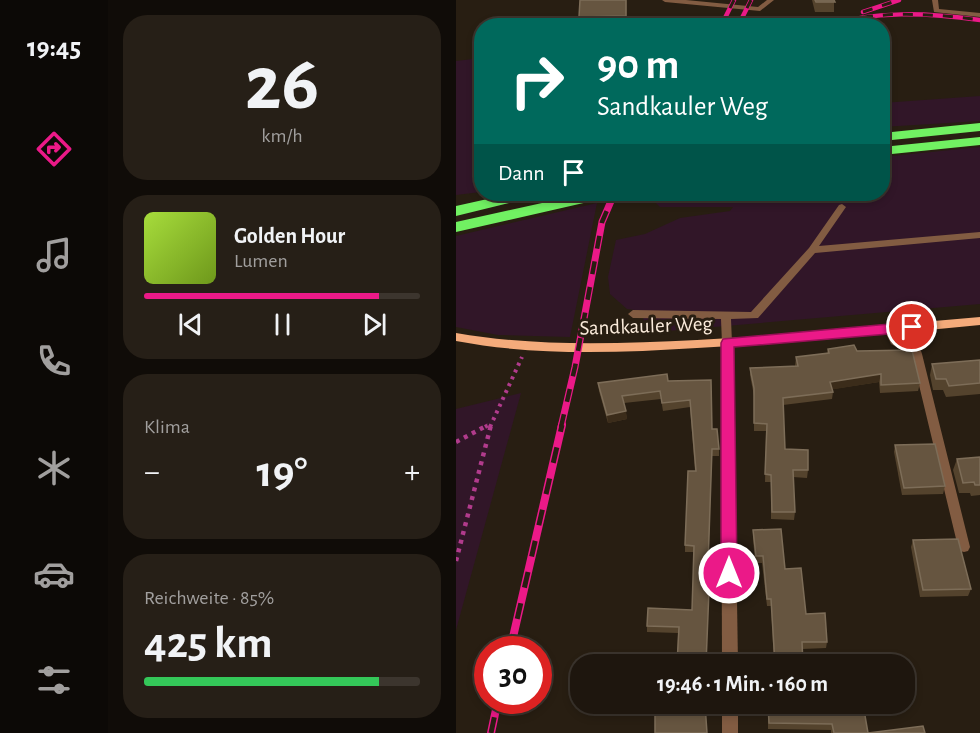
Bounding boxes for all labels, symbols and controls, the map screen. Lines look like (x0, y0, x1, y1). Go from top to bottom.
text: 19:45 (27, 34, 81, 61)
icon: right (498, 42, 576, 120)
text: 90 m (597, 44, 679, 86)
text: 26 (245, 46, 319, 124)
text: Sandkauler Weg (597, 93, 768, 120)
text: km/h (261, 126, 303, 146)
icon: directions (33, 128, 75, 170)
icon: arrive (557, 156, 590, 189)
text: Dann (498, 162, 545, 184)
text: Golden Hour (234, 225, 345, 247)
icon: music (33, 234, 75, 276)
text: Lumen (234, 251, 288, 271)
pin (886, 301, 937, 352)
icon: previous (174, 308, 207, 341)
icon: pause (266, 308, 299, 341)
icon: next (358, 308, 391, 341)
icon: arrive (895, 310, 928, 343)
street label: Sandkauler Weg (579, 313, 714, 339)
icon: phone (33, 340, 75, 382)
text: Klima (144, 417, 190, 437)
icon: climate (33, 447, 75, 489)
text: 19° (256, 450, 308, 495)
text: − (144, 456, 160, 489)
text: + (404, 456, 420, 489)
position arrow (697, 541, 761, 605)
icon: car (33, 553, 75, 595)
text: Reichweite · 85% (144, 588, 274, 608)
text: 425 km (144, 621, 273, 666)
speed limit sign: 30 (474, 636, 552, 714)
icon: filters (33, 659, 75, 701)
text: 19:46 · 1 Min. · 160 m (657, 673, 828, 695)

